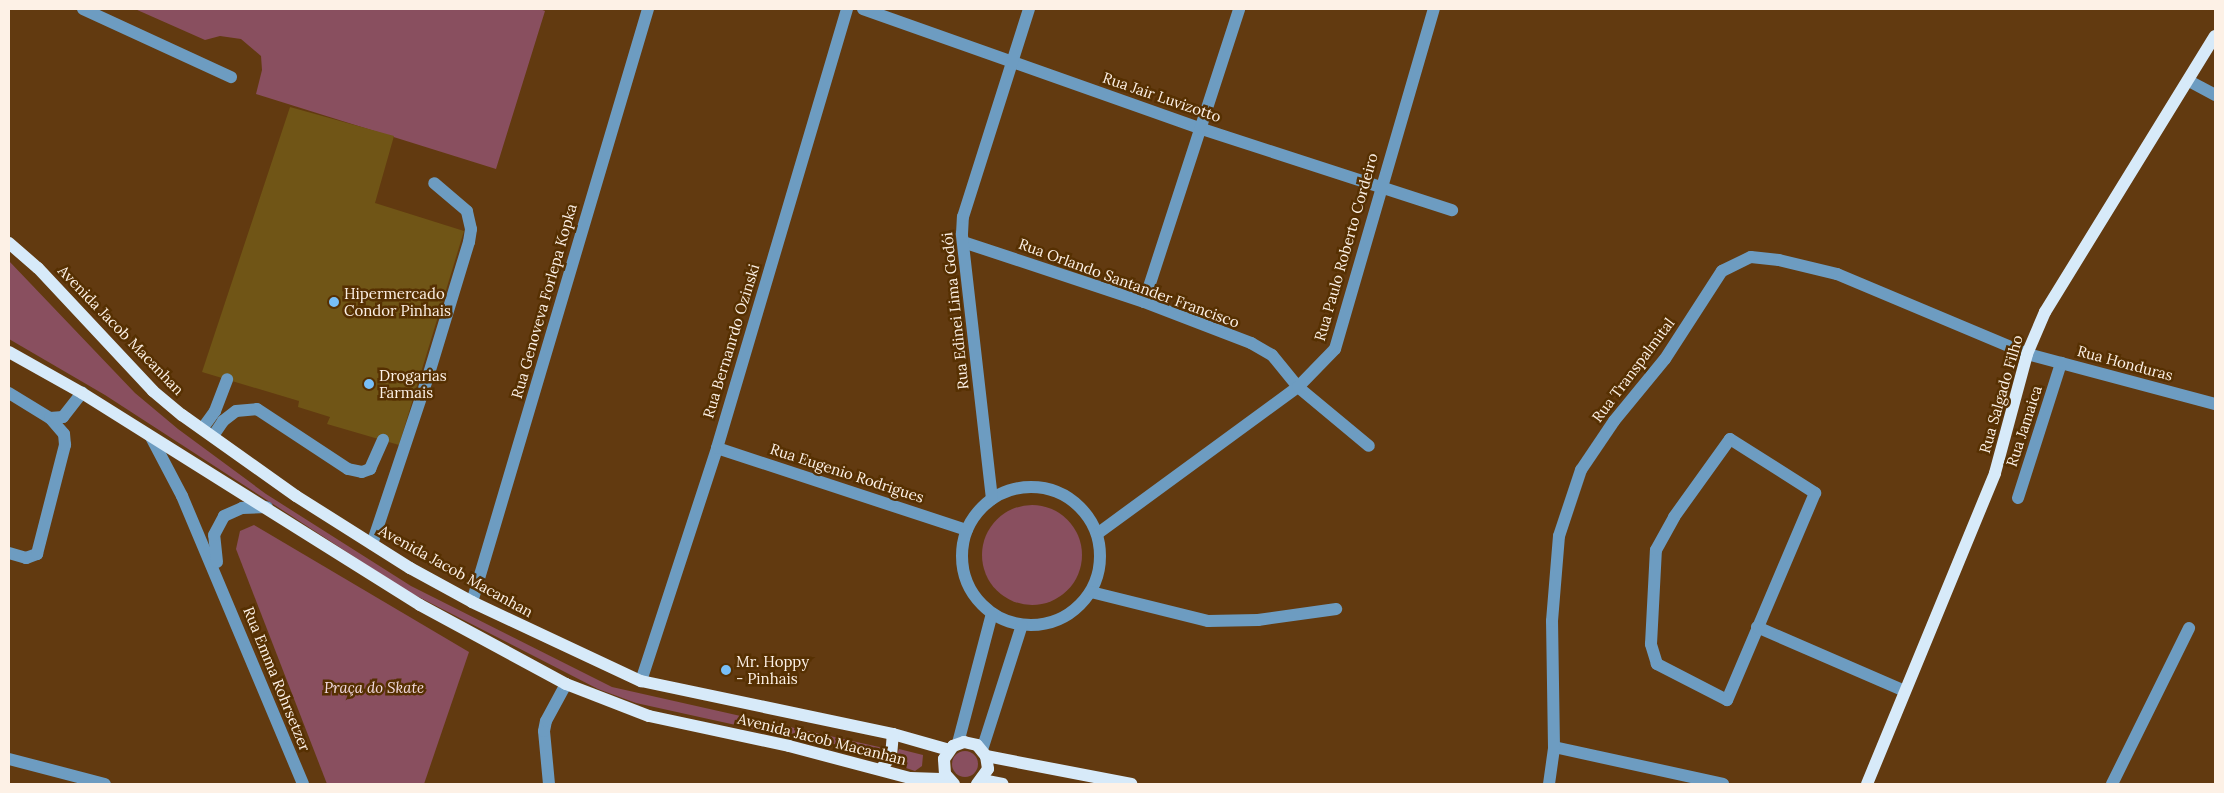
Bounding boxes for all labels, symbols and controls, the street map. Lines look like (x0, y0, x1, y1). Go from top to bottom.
street label: Rua Jair Luvizotto (1100, 68, 1224, 126)
street label: Rua Paulo Roberto Cordeiro (1311, 151, 1381, 343)
street label: Rua Genoveva Forlepa Kopka (508, 202, 580, 400)
street label: Rua Edinei Lima Godói (938, 231, 972, 391)
street label: Rua Orlando Santander Francisco (1016, 235, 1242, 331)
street label: Avenida Jacob Macanhan (54, 261, 188, 399)
street label: Rua Bernanrdo Ozinski (699, 262, 763, 420)
place label: Hipermercado Condor Pinhais (344, 284, 451, 319)
marker: Hipermercado Condor Pinhais (328, 296, 340, 308)
street label: Rua Transpalmital (1588, 314, 1678, 426)
street label: Rua Salgado Filho (1975, 333, 2027, 455)
street label: Rua Honduras (2075, 342, 2175, 384)
place label: Drogarias Farmais (379, 366, 447, 401)
marker: Drogarias Farmais (363, 378, 375, 390)
street label: Rua Jamaica (2002, 383, 2046, 469)
street label: Rua Eugenio Rodrigues (768, 440, 926, 506)
street label: Avenida Jacob Macanhan (376, 521, 536, 621)
street label: Rua Emma Rohrsetzer (240, 604, 314, 754)
place label: Mr. Hoppy - Pinhais (736, 652, 809, 687)
marker: Mr. Hoppy - Pinhais (720, 664, 732, 676)
park label: Praça do Skate (324, 679, 424, 697)
street label: Avenida Jacob Macanhan (736, 709, 908, 769)

